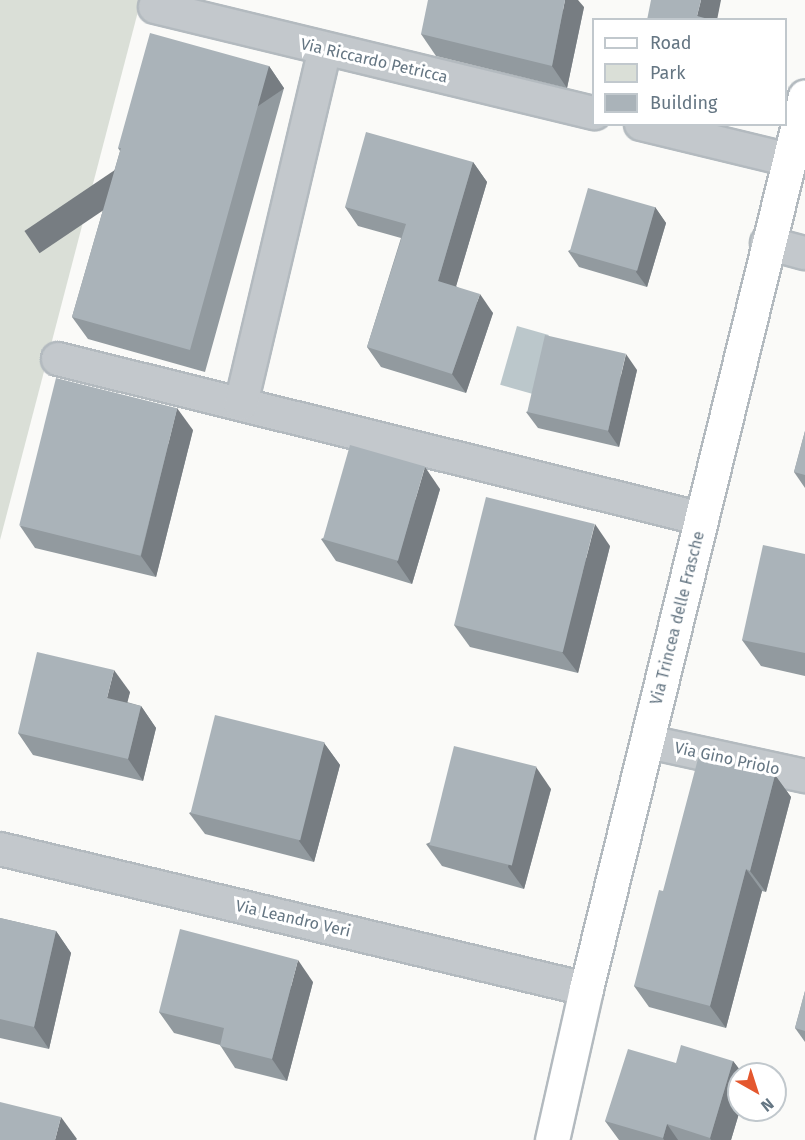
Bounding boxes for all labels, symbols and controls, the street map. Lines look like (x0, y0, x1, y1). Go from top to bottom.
legend (592, 18, 787, 126)
text: Road (650, 32, 692, 54)
street label: Via Riccardo Petricca (299, 35, 449, 87)
text: Park (650, 62, 685, 84)
text: Building (650, 92, 717, 114)
street label: Via Trincea delle Frasche (647, 529, 709, 707)
street label: Via Gino Priolo (673, 738, 781, 780)
street label: Via Leandro Veri (234, 896, 352, 942)
north arrow (727, 1062, 787, 1122)
text: N (757, 1094, 777, 1116)

